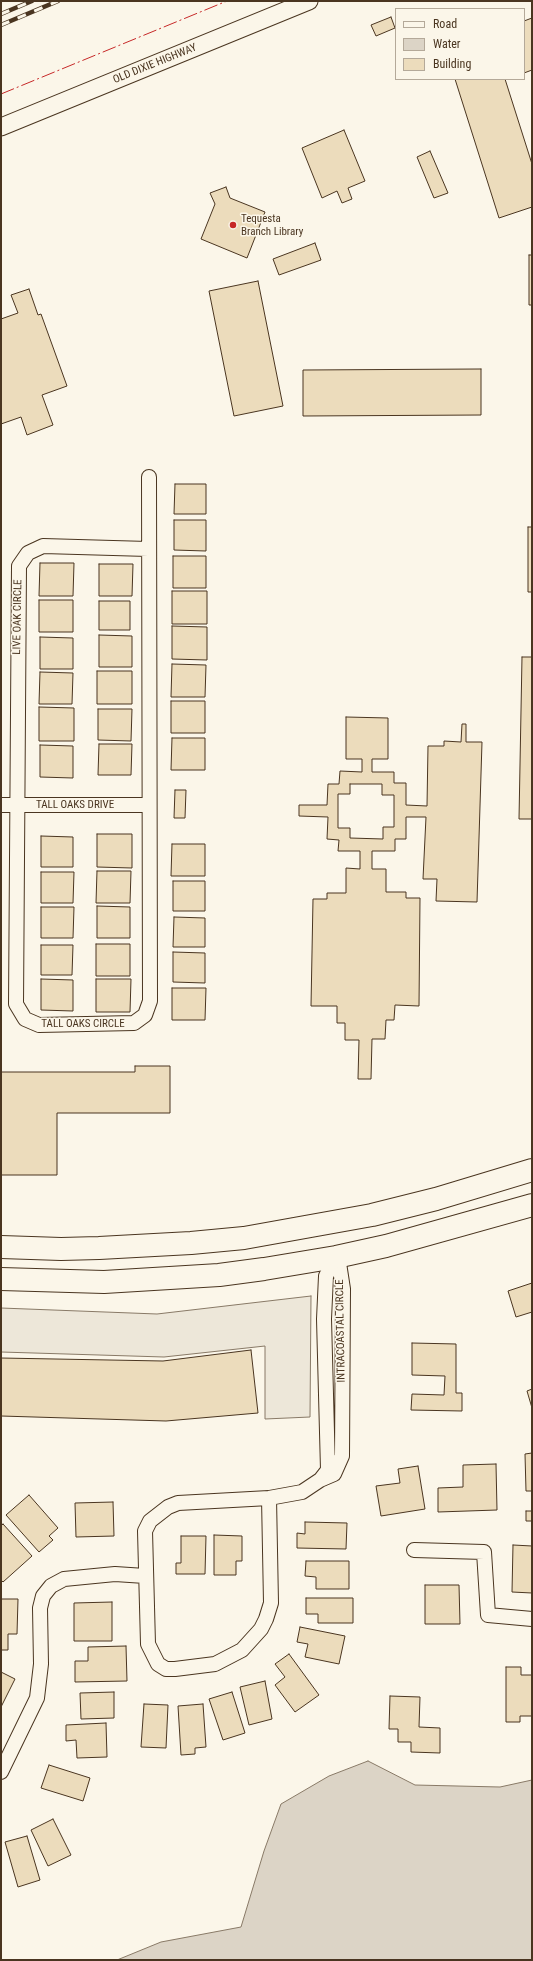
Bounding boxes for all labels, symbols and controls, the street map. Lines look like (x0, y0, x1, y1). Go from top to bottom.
legend (395, 8, 525, 80)
text: Road (433, 17, 457, 31)
text: Water (433, 37, 461, 51)
street label: OLD DIXIE HIGHWAY (111, 41, 199, 87)
text: Building (433, 57, 471, 71)
place label: Tequesta Branch Library (241, 212, 303, 238)
marker: Tequesta Branch Library (228, 220, 238, 230)
street label: LIVE OAK CIRCLE (11, 579, 25, 655)
street label: TALL OAKS DRIVE (36, 798, 114, 812)
street label: TALL OAKS CIRCLE (41, 1017, 125, 1031)
street label: INTRACOASTAL CIRCLE (334, 1279, 348, 1383)

